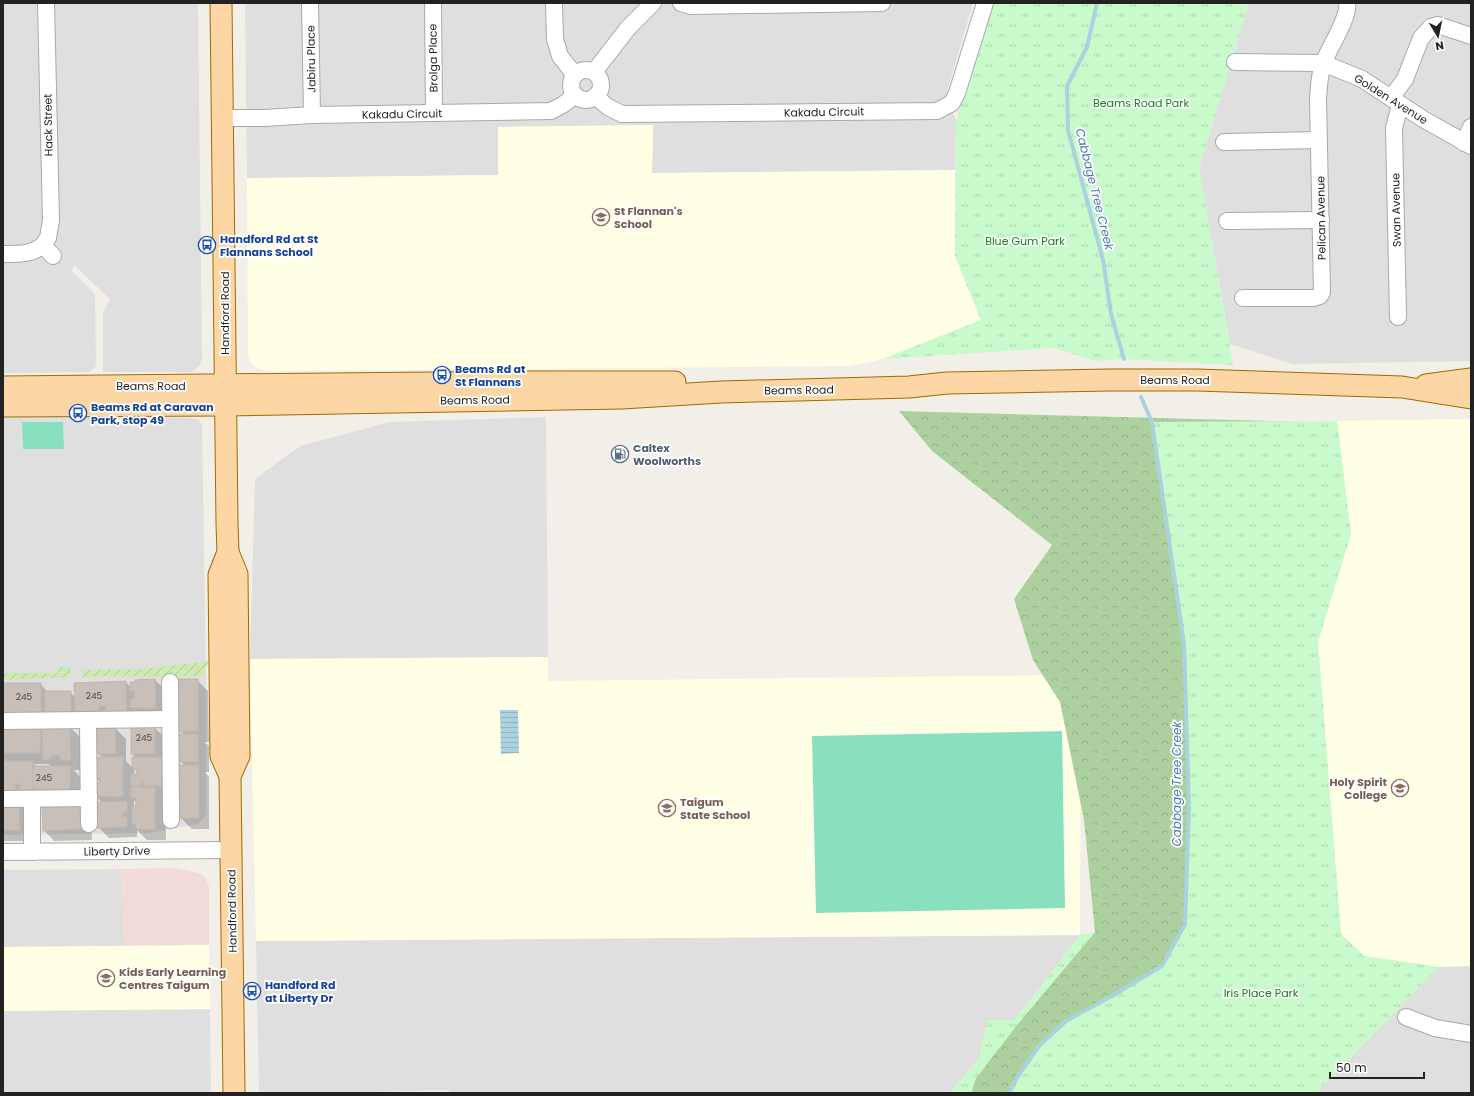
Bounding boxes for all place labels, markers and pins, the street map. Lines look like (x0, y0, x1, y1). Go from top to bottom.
place label: St Flannan's School (614, 203, 683, 232)
school or university icon: St Flannan's School (591, 207, 611, 227)
place label: Handford Rd at St Flannans School (220, 231, 319, 260)
bus stop icon: Handford Rd at St Flannans School (197, 235, 217, 255)
place label: Beams Rd at St Flannans (455, 361, 526, 390)
bus stop icon: Beams Rd at St Flannans (432, 365, 452, 385)
place label: Beams Rd at Caravan Park, stop 49 (91, 399, 214, 428)
bus stop icon: Beams Rd at Caravan Park, stop 49 (68, 403, 88, 423)
place label: Caltex Woolworths (633, 440, 701, 469)
fuel station icon: Caltex Woolworths (610, 444, 630, 464)
place label: Holy Spirit College (1330, 774, 1388, 803)
school or university icon: Holy Spirit College (1390, 778, 1410, 798)
place label: Taigum State School (680, 794, 750, 823)
school or university icon: Taigum State School (657, 798, 677, 818)
place label: Kids Early Learning Centres Taigum (119, 964, 226, 993)
school or university icon: Kids Early Learning Centres Taigum (96, 968, 116, 988)
place label: Handford Rd at Liberty Dr (265, 977, 336, 1006)
bus stop icon: Handford Rd at Liberty Dr (242, 981, 262, 1001)

